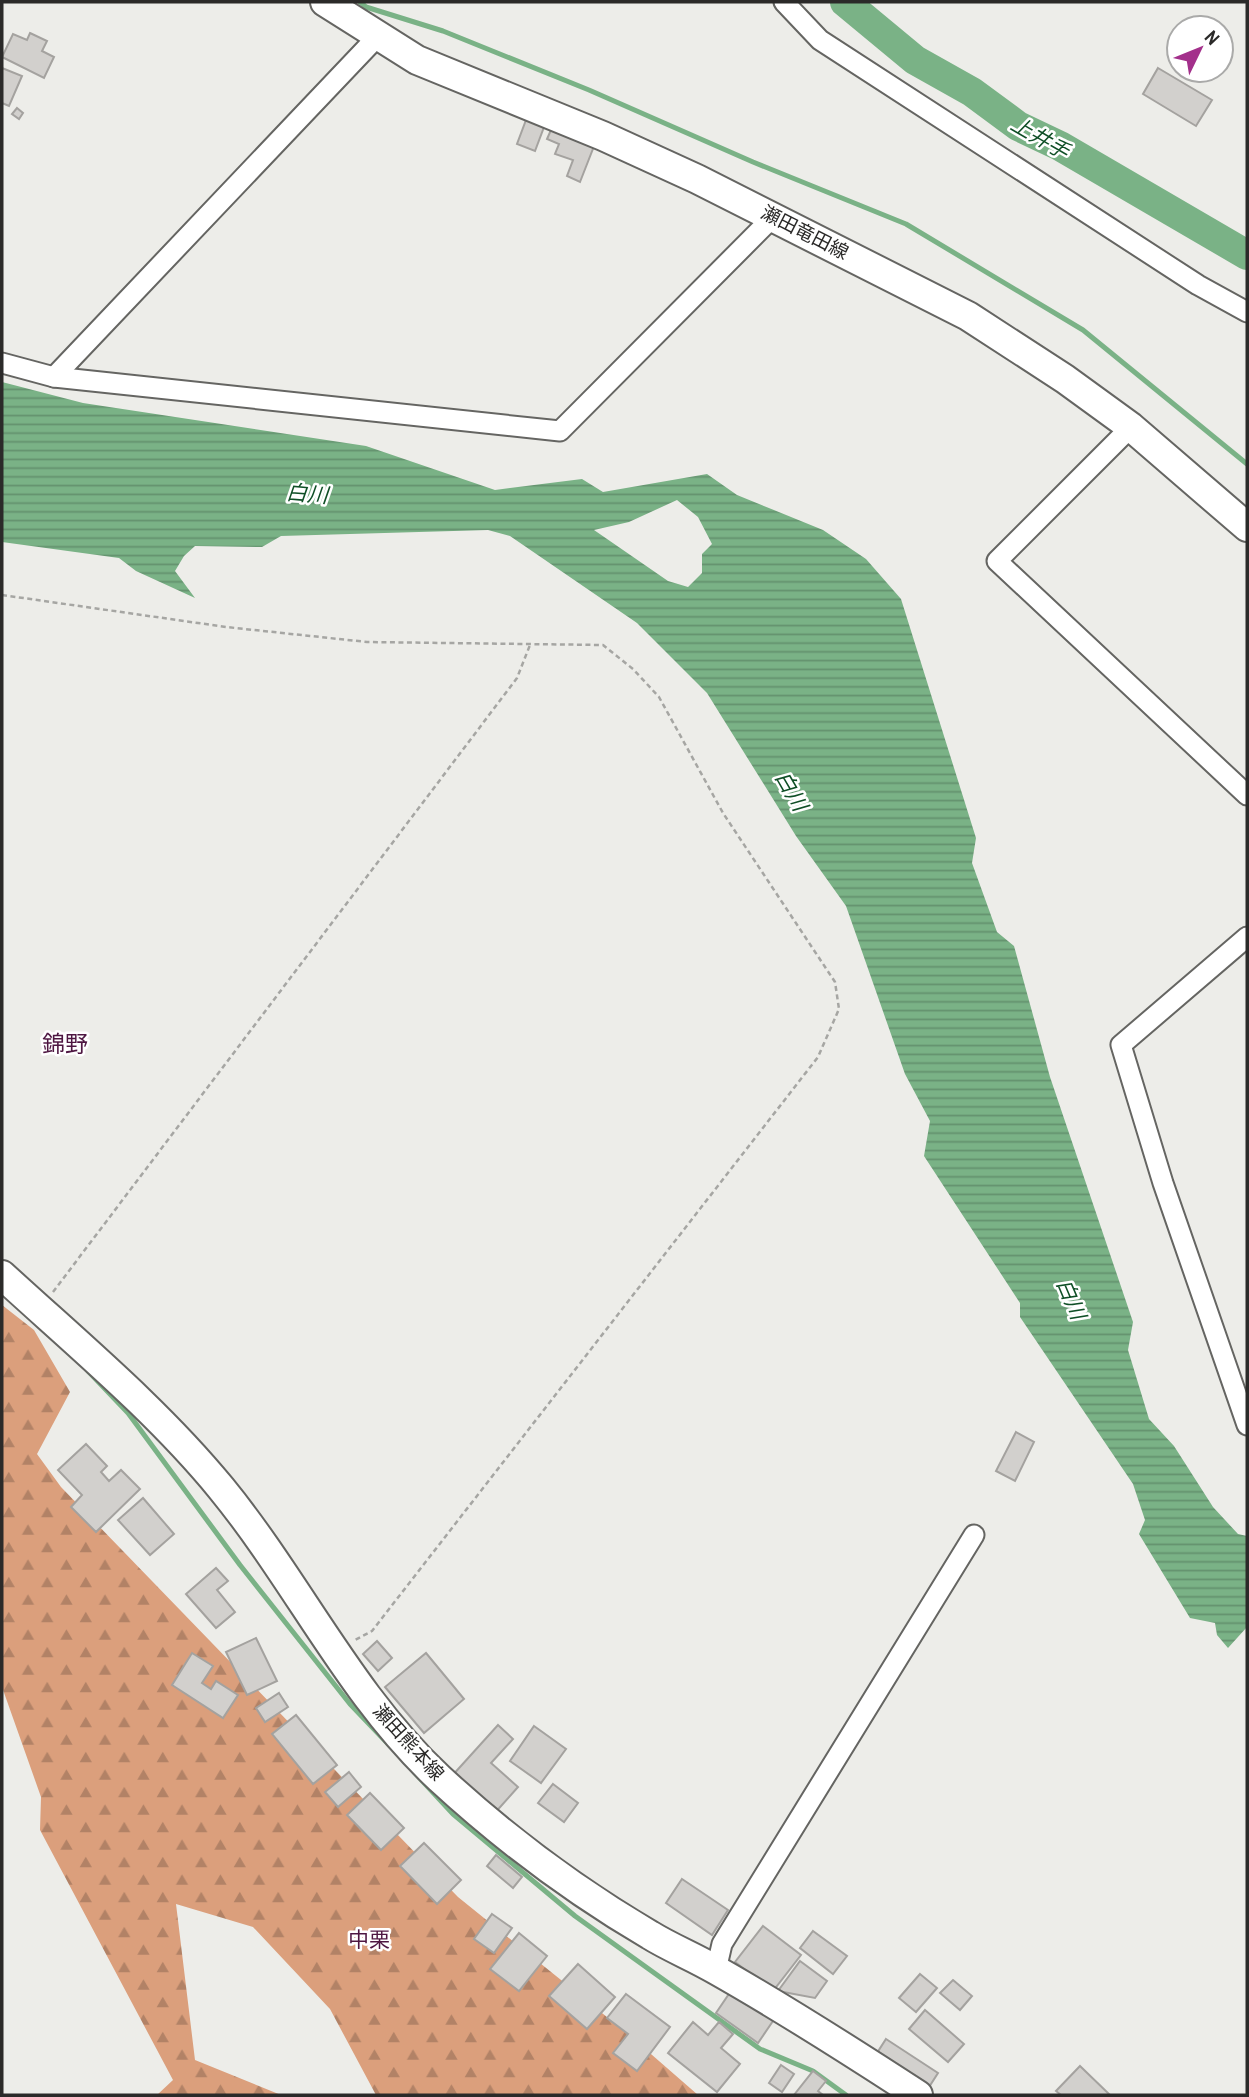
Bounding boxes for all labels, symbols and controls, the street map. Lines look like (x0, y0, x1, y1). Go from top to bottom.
north arrow (1165, 14, 1235, 84)
text: N (1199, 24, 1226, 50)
water label: 上井手 (1006, 109, 1077, 167)
street label: 瀬田竜田線 (757, 199, 853, 265)
water label: 白川 (285, 477, 331, 510)
water label: 白川 (768, 765, 815, 818)
district label: 錦野 (42, 1028, 88, 1059)
water label: 白川 (1050, 1274, 1094, 1326)
street label: 瀬田熊本線 (368, 1698, 450, 1786)
district label: 中栗 (348, 1925, 390, 1954)

